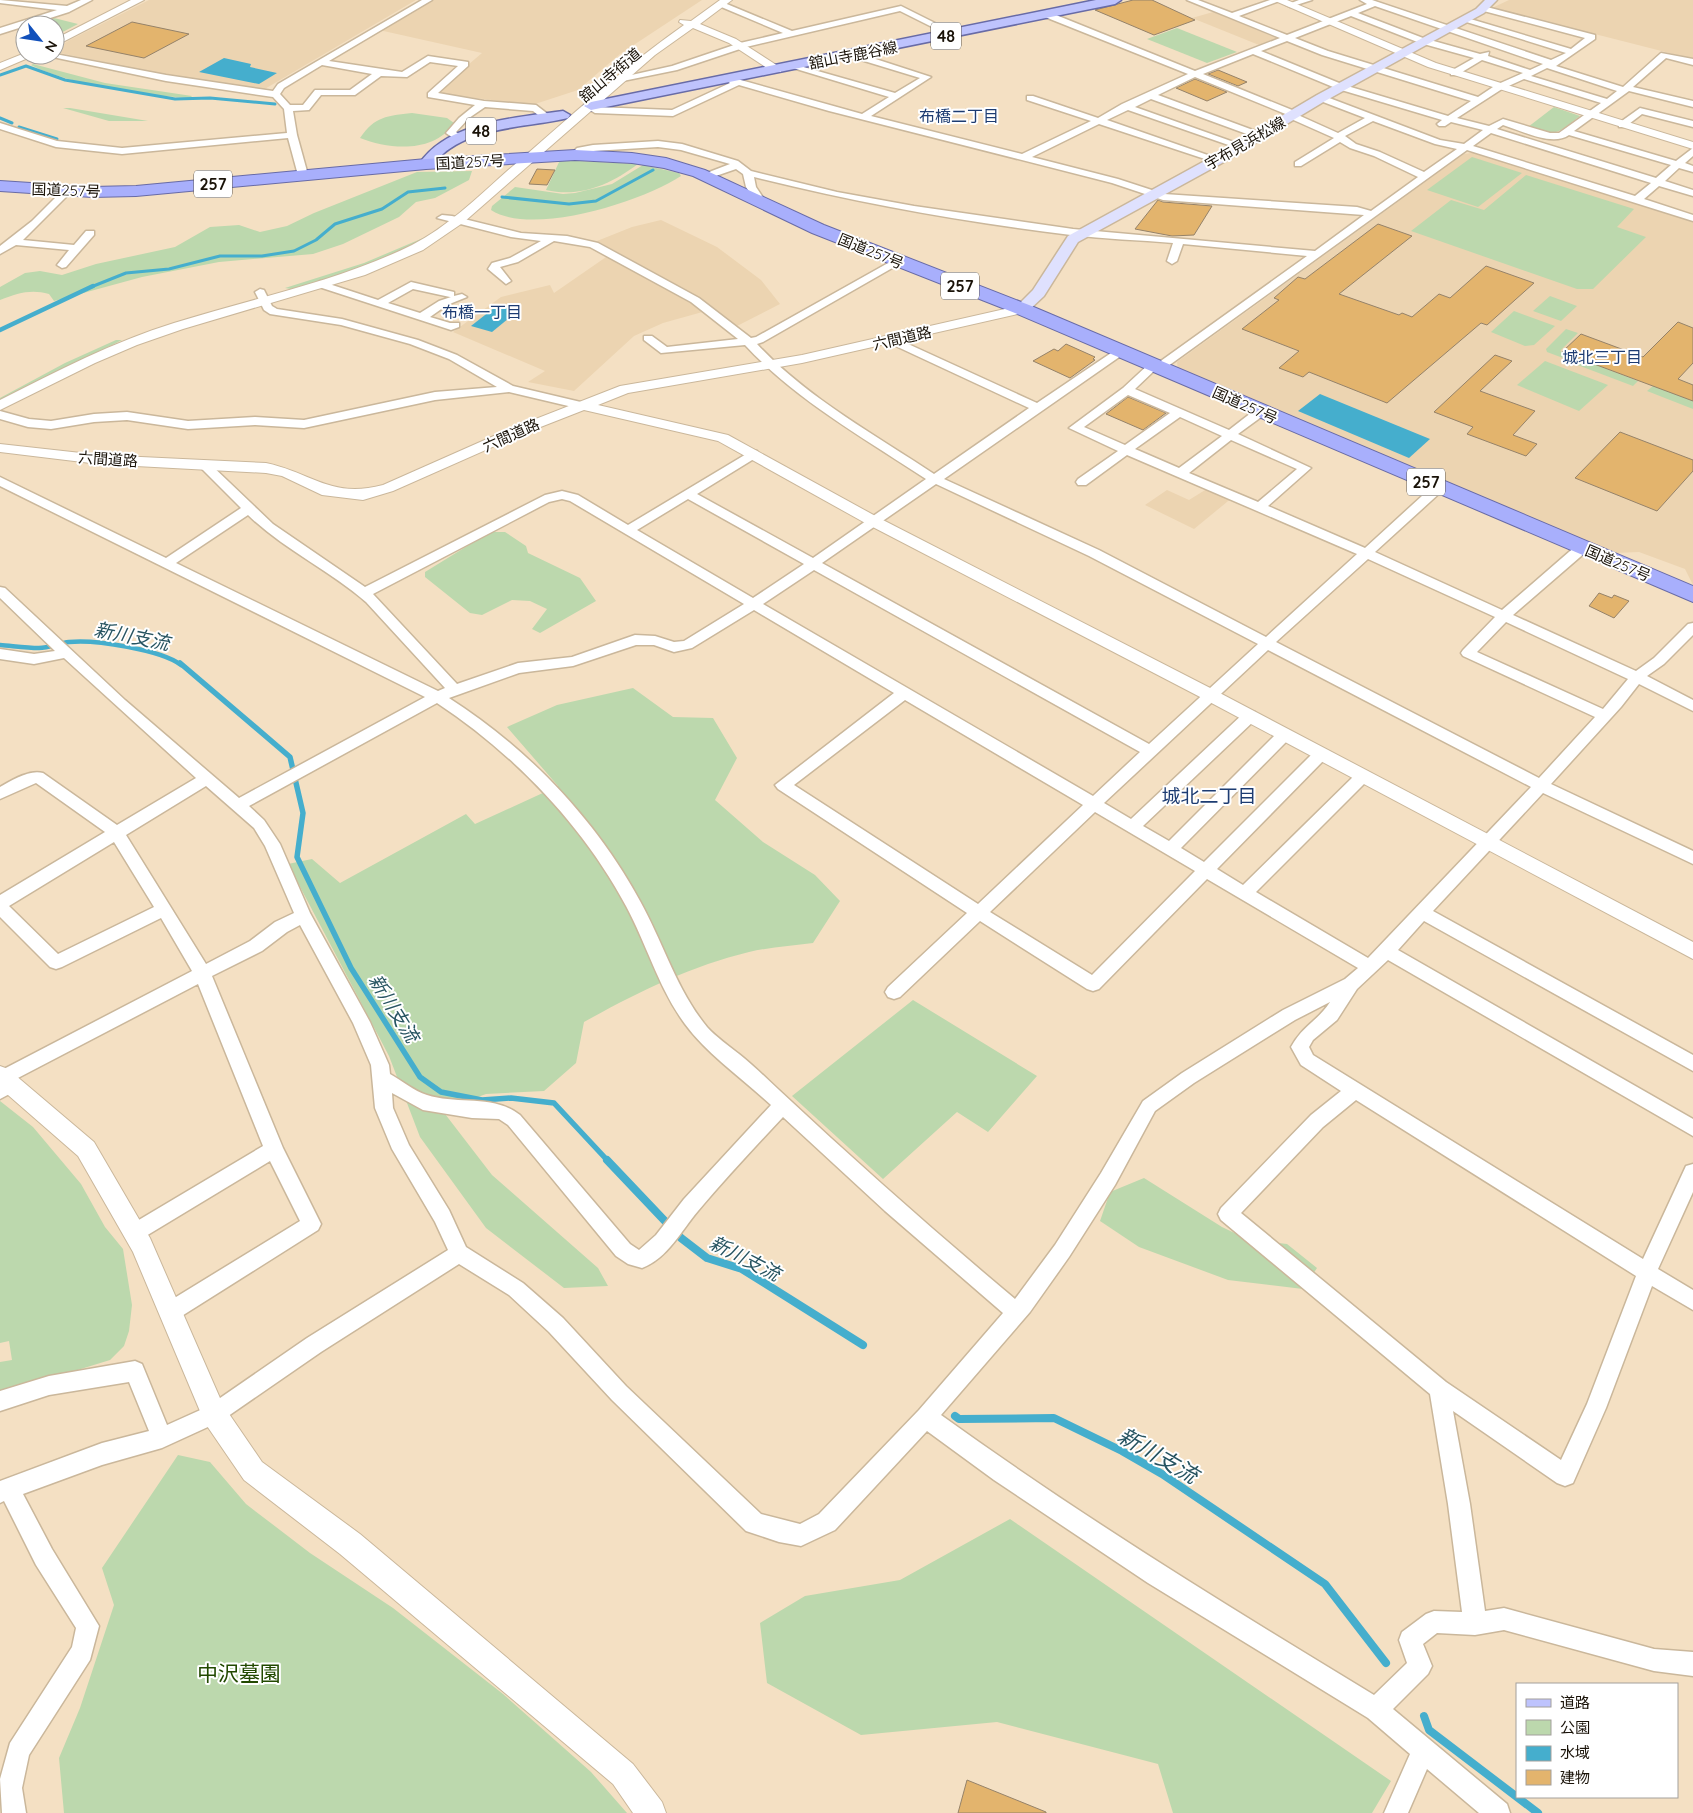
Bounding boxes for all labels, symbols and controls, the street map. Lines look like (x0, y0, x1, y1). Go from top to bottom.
north arrow (15, 15, 65, 65)
road number: 48 (931, 22, 961, 50)
street label: 舘山寺鹿谷線 (807, 37, 899, 73)
text: N (41, 38, 62, 55)
street label: 舘山寺街道 (575, 44, 645, 106)
district label: 布橋二丁目 (919, 106, 999, 126)
street label: 宇布見浜松線 (1201, 112, 1289, 174)
road number: 48 (466, 118, 496, 144)
street label: 国道257号 (435, 151, 505, 173)
road number: 257 (194, 170, 232, 198)
street label: 国道257号 (31, 179, 101, 201)
street label: 国道257号 (835, 229, 907, 273)
road number: 257 (941, 272, 979, 300)
district label: 布橋一丁目 (442, 302, 522, 322)
street label: 六間道路 (871, 322, 933, 354)
district label: 城北三丁目 (1562, 347, 1642, 367)
street label: 国道257号 (1210, 382, 1280, 428)
street label: 六間道路 (480, 414, 542, 456)
street label: 六間道路 (77, 447, 139, 471)
road number: 257 (1407, 468, 1445, 496)
street label: 国道257号 (1582, 541, 1654, 585)
water label: 新川支流 (92, 617, 175, 656)
district label: 城北二丁目 (1161, 784, 1257, 808)
water label: 新川支流 (364, 969, 426, 1049)
water label: 新川支流 (706, 1230, 787, 1287)
water label: 新川支流 (1113, 1421, 1206, 1491)
park label: 中沢墓園 (197, 1660, 281, 1686)
legend (1516, 1683, 1678, 1798)
text: 道路 (1560, 1693, 1590, 1712)
text: 公園 (1560, 1718, 1590, 1737)
text: 水域 (1560, 1743, 1590, 1762)
text: 建物 (1560, 1768, 1590, 1787)

